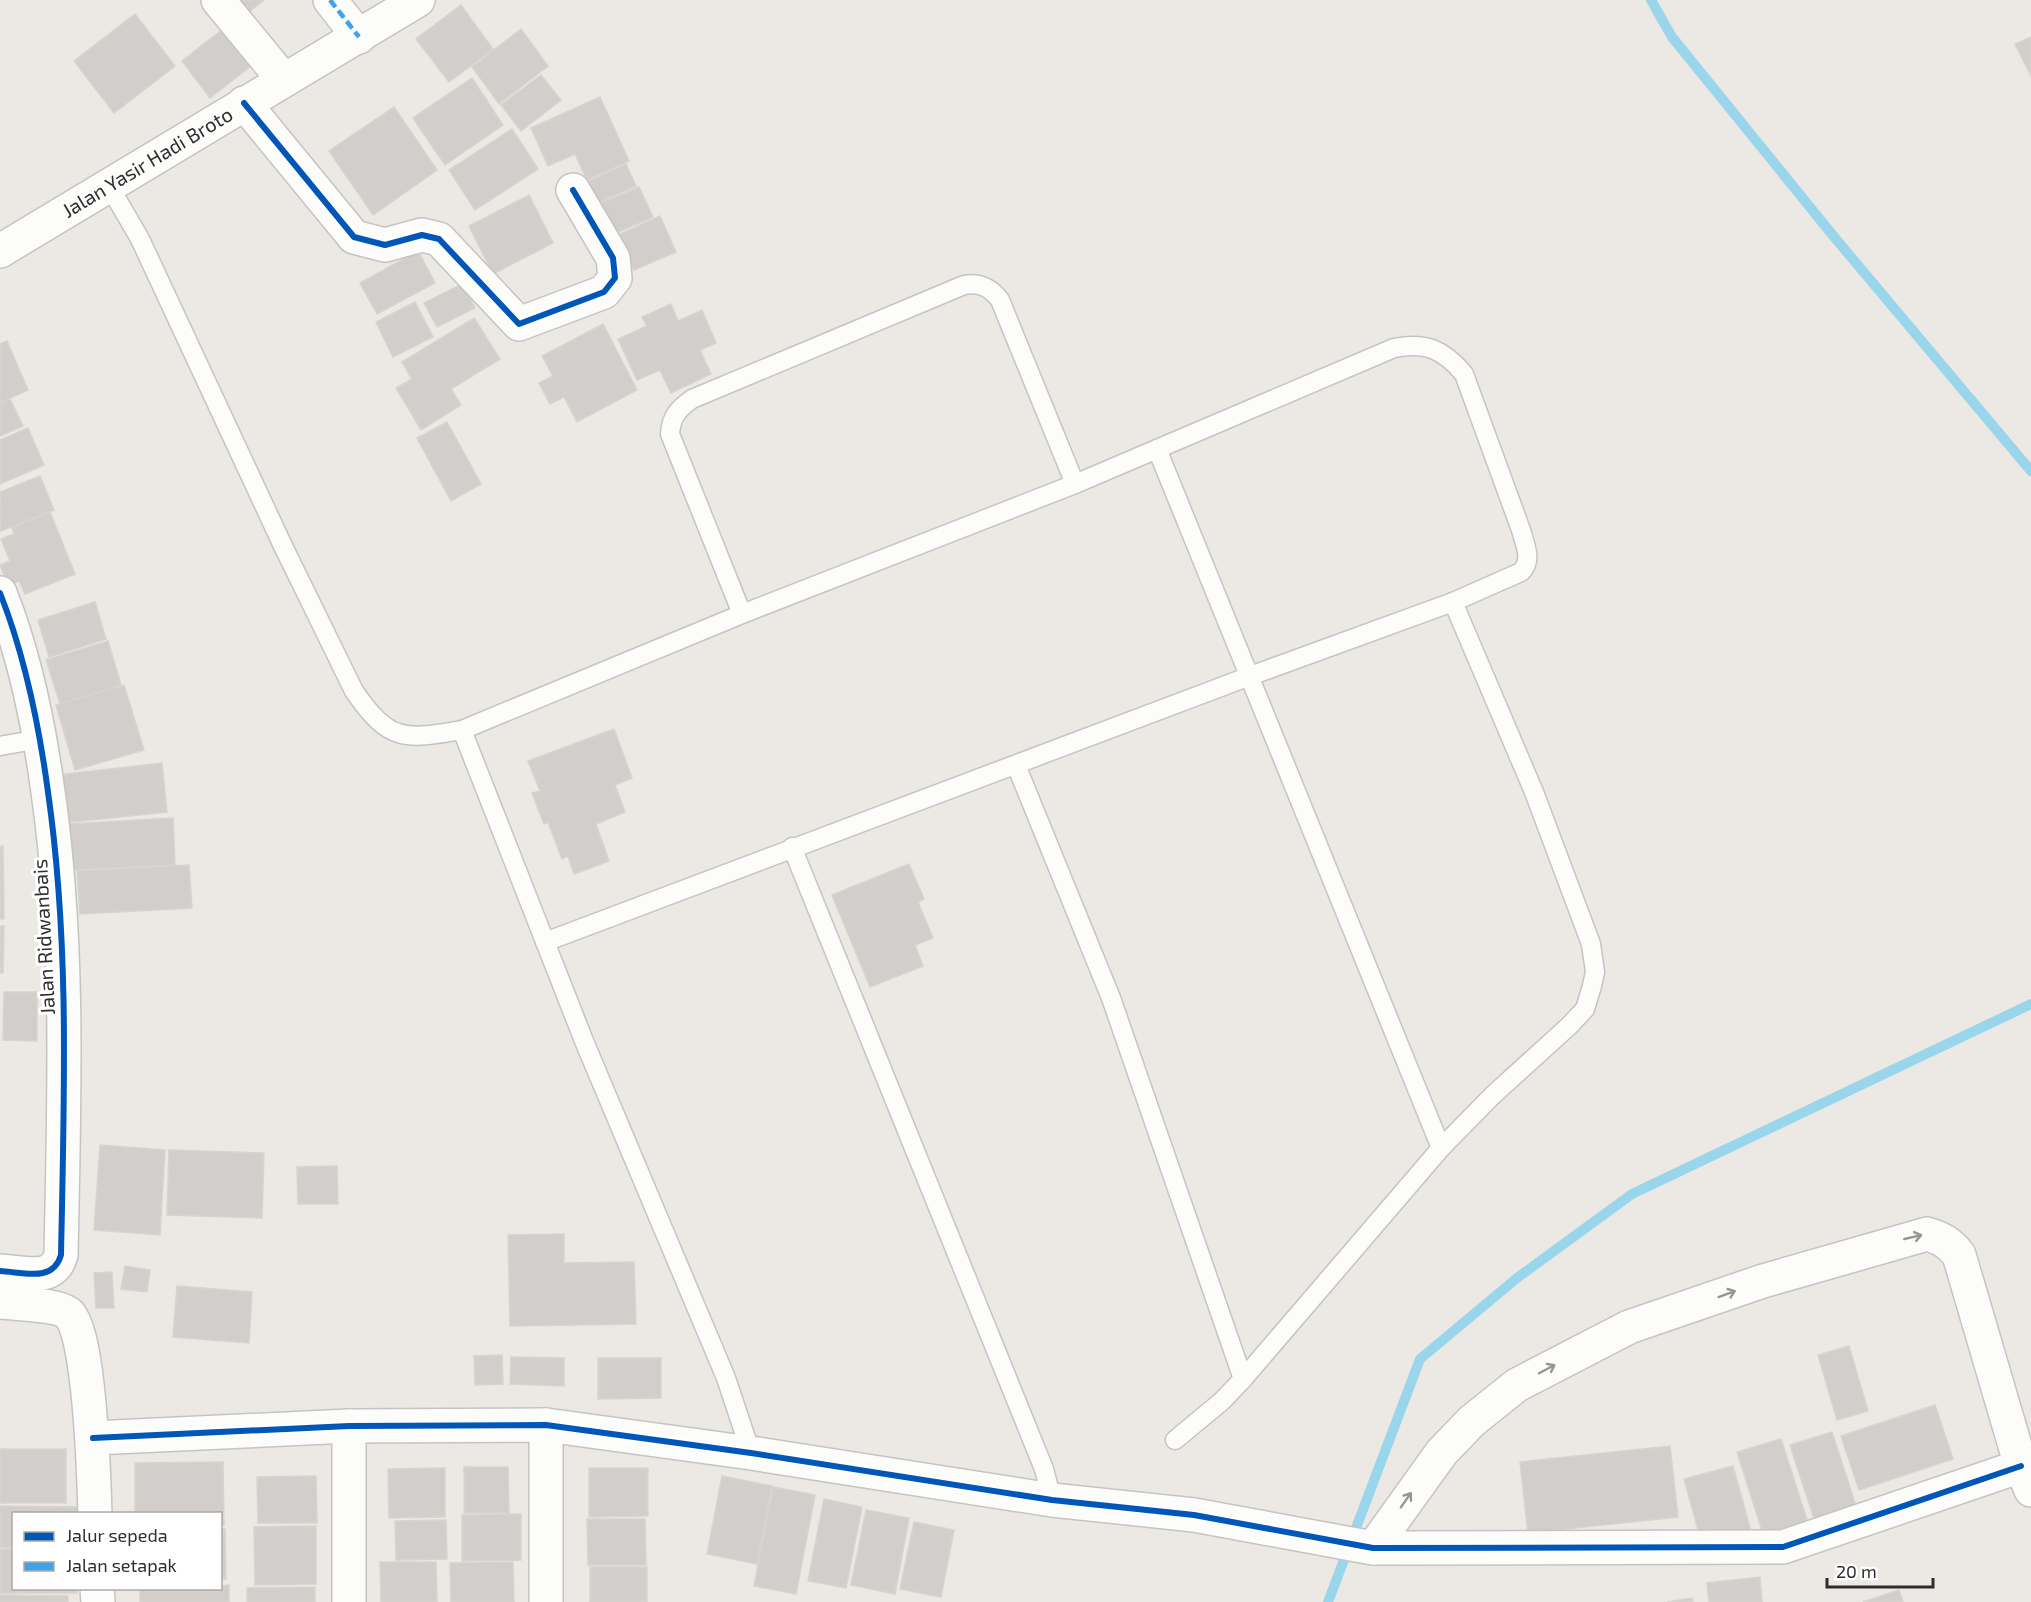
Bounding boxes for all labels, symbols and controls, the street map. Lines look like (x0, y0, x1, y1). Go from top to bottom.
street label: Jalan Yasir Hadi Broto (57, 101, 237, 222)
street label: Jalan Ridwanbais (27, 858, 59, 1016)
one-way arrow (1904, 1231, 1923, 1243)
one-way arrow (1717, 1288, 1736, 1299)
one-way arrow (1538, 1362, 1556, 1374)
one-way arrow (1400, 1492, 1412, 1508)
legend (12, 1512, 222, 1590)
text: Jalur sepeda (66, 1524, 168, 1546)
scale bar (1827, 1551, 1934, 1589)
text: Jalan setapak (66, 1554, 177, 1576)
text: 20 m (1836, 1560, 1877, 1582)

